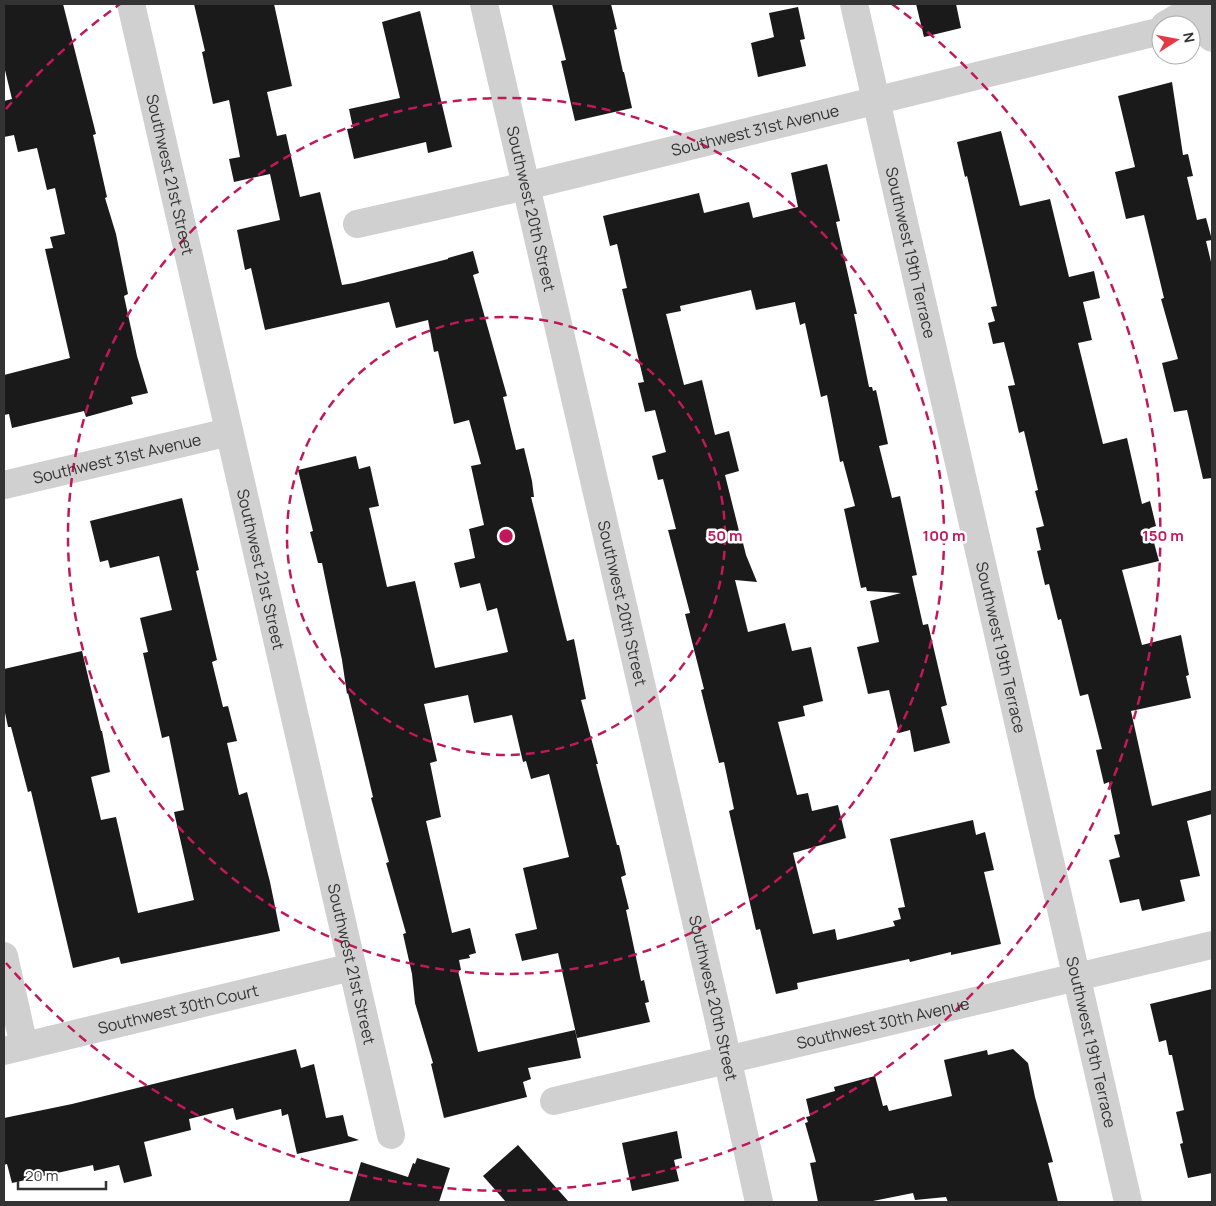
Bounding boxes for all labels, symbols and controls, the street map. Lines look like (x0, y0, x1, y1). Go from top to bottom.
north arrow (1151, 15, 1201, 65)
text: N (1179, 31, 1200, 44)
street label: Southwest 21st Street (141, 92, 199, 257)
street label: Southwest 31st Avenue (669, 99, 841, 161)
street label: Southwest 20th Street (502, 124, 561, 294)
street label: Southwest 19th Terrace (881, 165, 941, 340)
street label: Southwest 31st Avenue (31, 428, 203, 489)
street label: Southwest 21st Street (232, 487, 290, 652)
street label: Southwest 20th Street (593, 518, 652, 688)
text: 50 m (707, 525, 743, 546)
text: 100 m (923, 525, 965, 546)
text: 150 m (1142, 525, 1184, 546)
centre of rings (497, 527, 515, 545)
street label: Southwest 19th Terrace (971, 560, 1031, 735)
street label: Southwest 21st Street (323, 881, 381, 1047)
street label: Southwest 20th Street (684, 913, 743, 1083)
street label: Southwest 19th Terrace (1061, 954, 1122, 1130)
street label: Southwest 30th Court (95, 979, 261, 1039)
street label: Southwest 30th Avenue (794, 992, 971, 1054)
scale bar (18, 1158, 105, 1190)
text: 20 m (25, 1165, 58, 1186)

